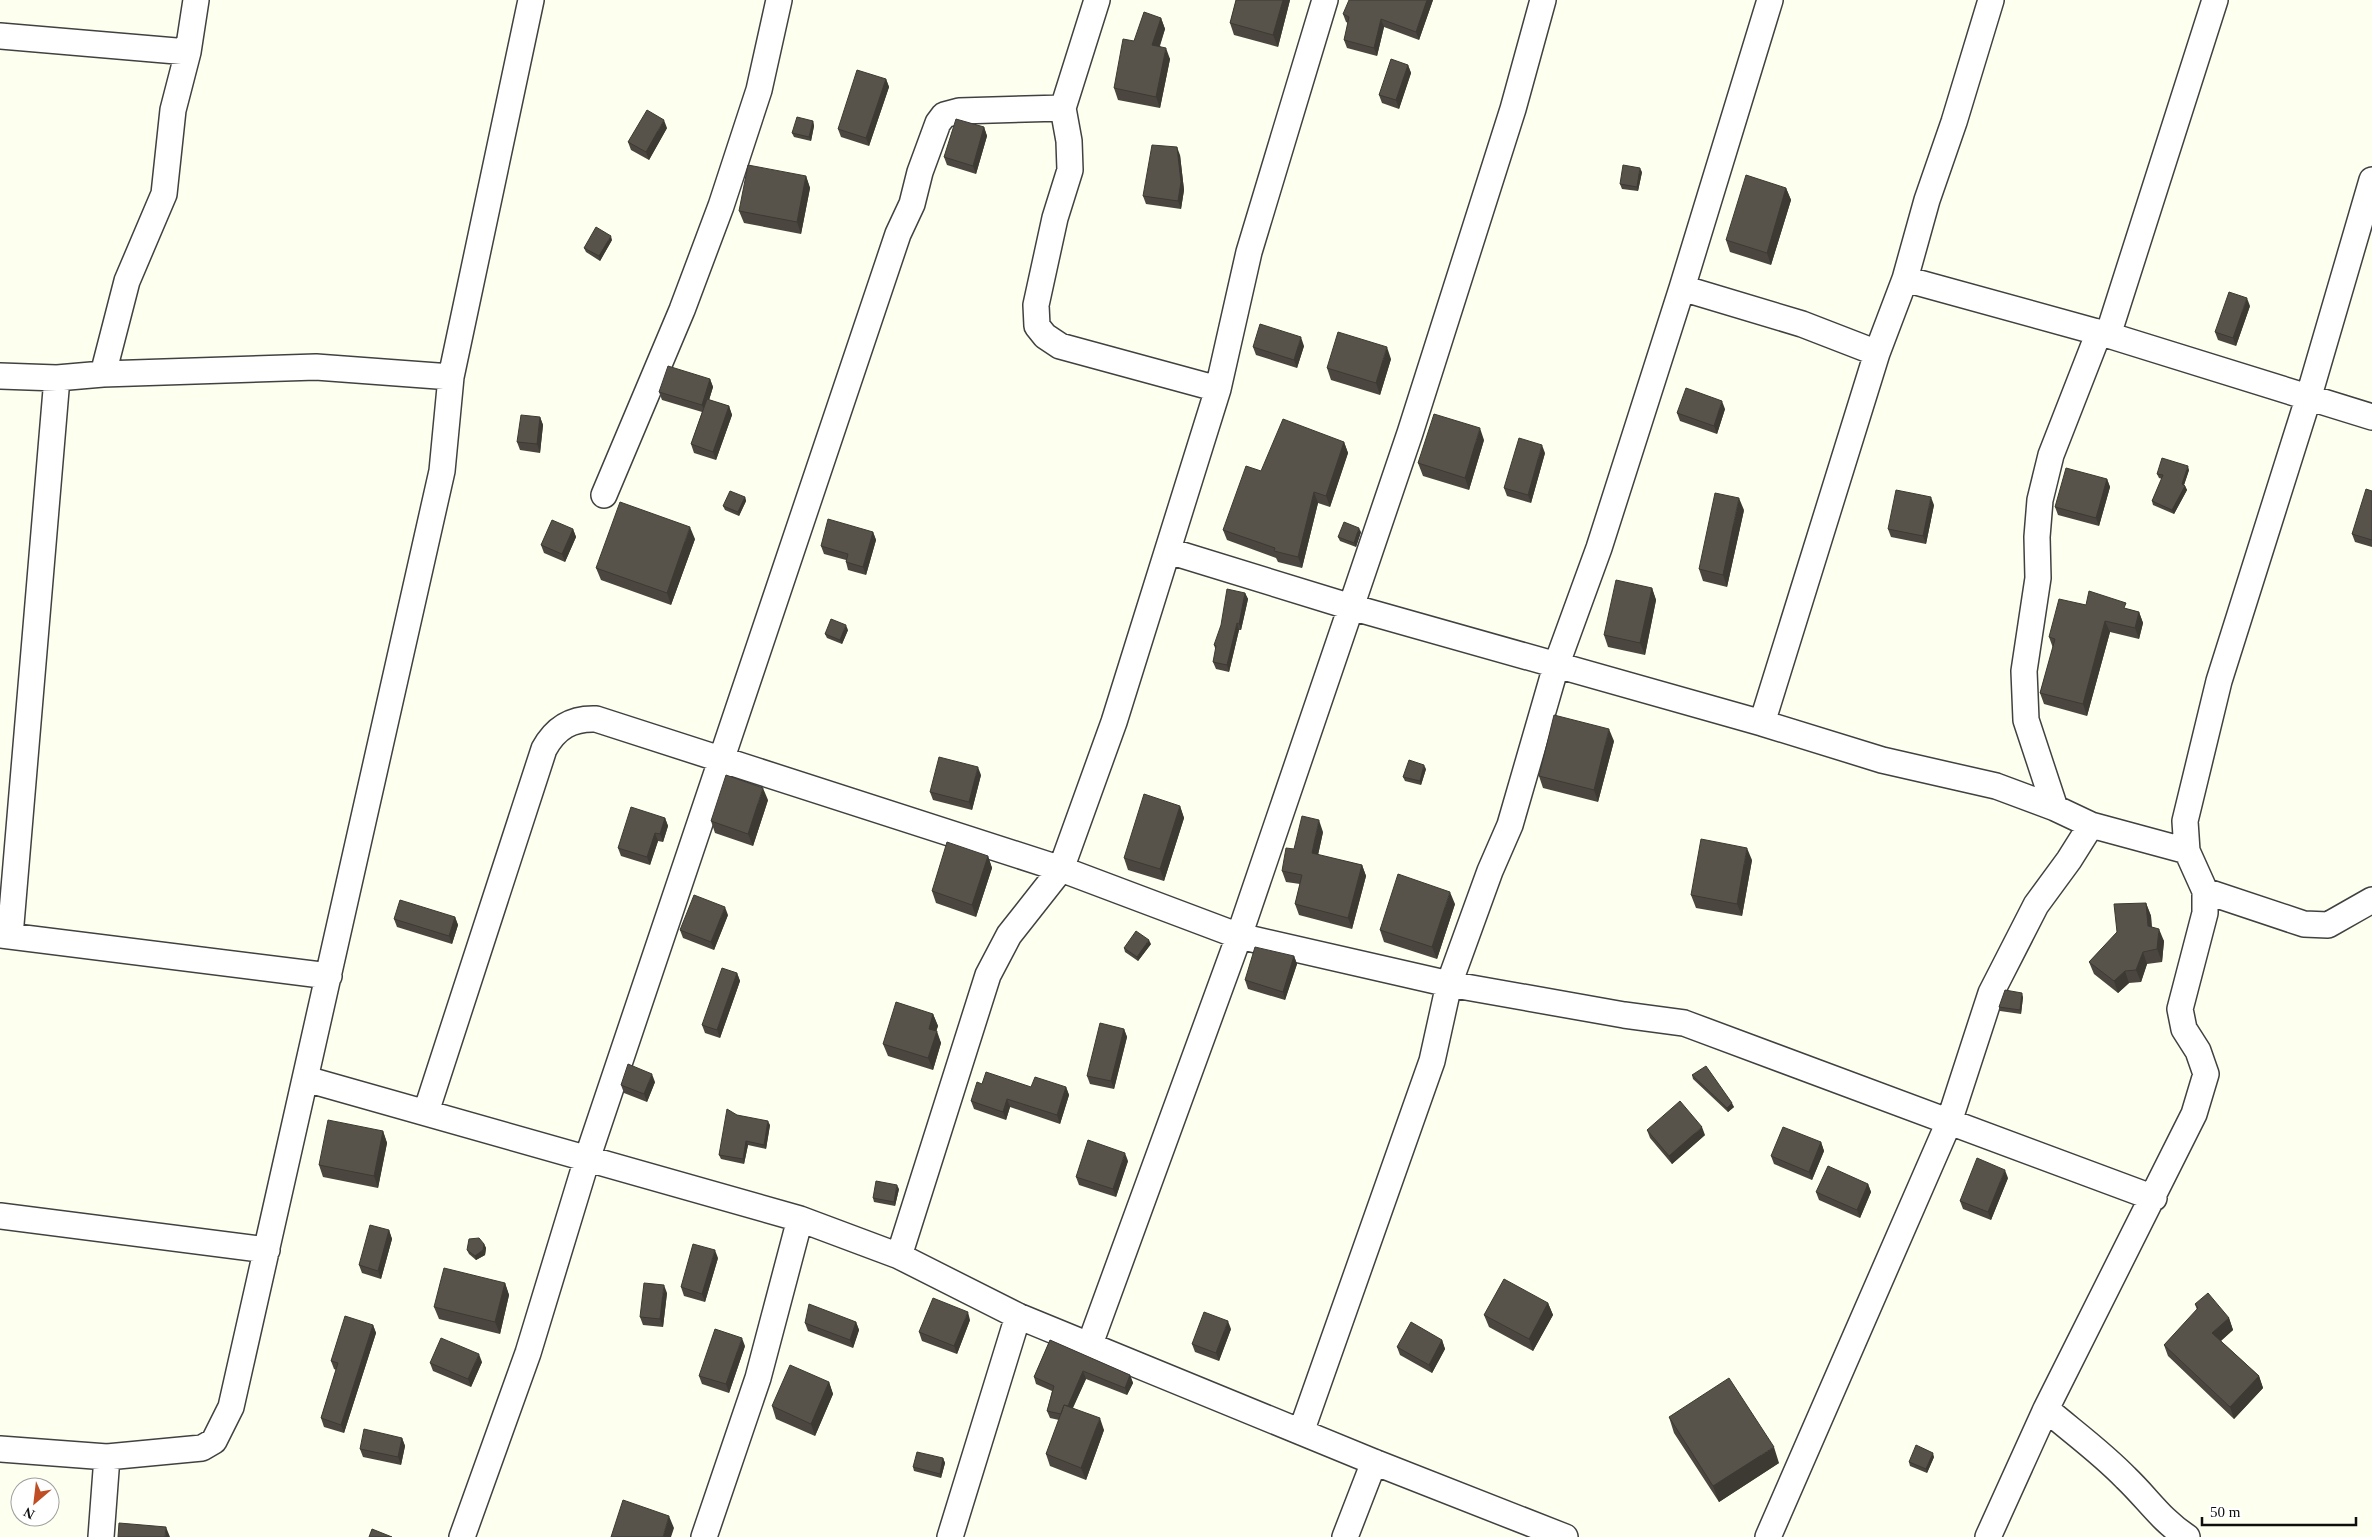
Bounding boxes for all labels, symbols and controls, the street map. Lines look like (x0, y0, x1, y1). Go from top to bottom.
north arrow (10, 1477, 60, 1527)
scale bar (2202, 1494, 2356, 1526)
text: N (21, 1504, 37, 1522)
text: 50 m (2210, 1504, 2241, 1520)

